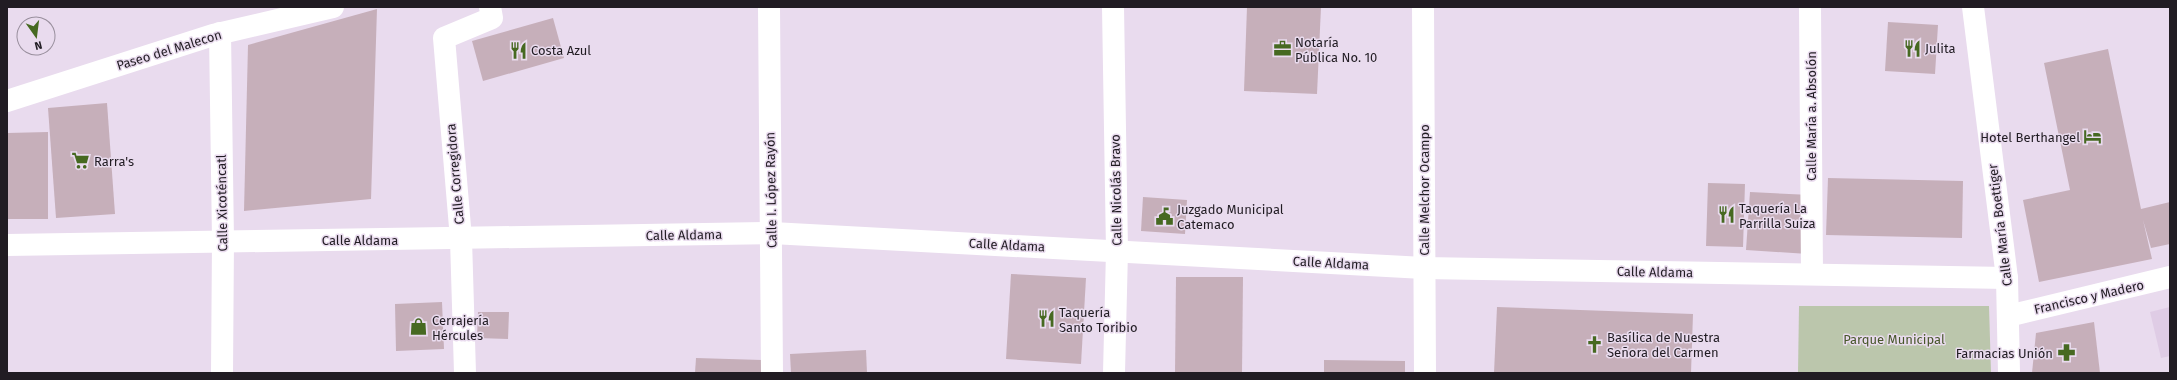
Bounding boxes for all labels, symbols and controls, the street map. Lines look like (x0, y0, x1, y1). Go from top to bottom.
north arrow (16, 16, 56, 56)
street label: Paseo del Malecon (115, 27, 223, 73)
place label: Notaría Pública No. 10 (1295, 35, 1377, 65)
text: N (33, 38, 43, 52)
restaurant icon: Julita (1902, 38, 1922, 58)
office icon: Notaría Pública No. 10 (1272, 39, 1292, 59)
restaurant icon: Costa Azul (508, 40, 528, 60)
place label: Julita (1925, 41, 1956, 56)
place label: Costa Azul (531, 43, 591, 58)
street label: Calle María a. Absolón (1804, 51, 1819, 181)
street label: Calle Corregidora (443, 123, 467, 225)
street label: Calle Melchor Ocampo (1417, 124, 1432, 256)
hotel icon: Hotel Berthangel (2083, 127, 2103, 147)
place label: Hotel Berthangel (1980, 130, 2080, 145)
street label: Calle I. López Rayón (762, 132, 780, 248)
street label: Calle Nicolás Bravo (1108, 134, 1124, 246)
supermarket icon: Rarra's (71, 151, 91, 171)
place label: Rarra's (94, 154, 134, 169)
street label: Calle Xicoténcatl (214, 154, 230, 252)
street label: Calle María Boettiger (1985, 163, 2015, 287)
place label: Taquería La Parrilla Suiza (1739, 201, 1816, 231)
place label: Juzgado Municipal Catemaco (1177, 202, 1284, 232)
restaurant icon: Taquería La Parrilla Suiza (1716, 205, 1736, 225)
public building icon: Juzgado Municipal Catemaco (1154, 206, 1174, 226)
street label: Calle Aldama (646, 227, 722, 243)
street label: Calle Aldama (322, 233, 398, 248)
street label: Calle Aldama (968, 236, 1046, 254)
street label: Calle Aldama (1292, 254, 1370, 272)
street label: Calle Aldama (1617, 264, 1693, 280)
street label: Francisco y Madero (2033, 277, 2145, 317)
place label: Taquería Santo Toribio (1059, 305, 1138, 335)
restaurant icon: Taquería Santo Toribio (1036, 309, 1056, 329)
place label: Cerrajería Hércules (432, 313, 489, 343)
shop icon: Cerrajería Hércules (409, 317, 429, 337)
place label: Basílica de Nuestra Señora del Carmen (1607, 330, 1720, 360)
park label: Parque Municipal (1843, 332, 1945, 347)
church icon: Basílica de Nuestra Señora del Carmen (1584, 334, 1604, 354)
pharmacy icon: Farmacias Unión (2056, 343, 2076, 363)
place label: Farmacias Unión (1956, 346, 2053, 361)

